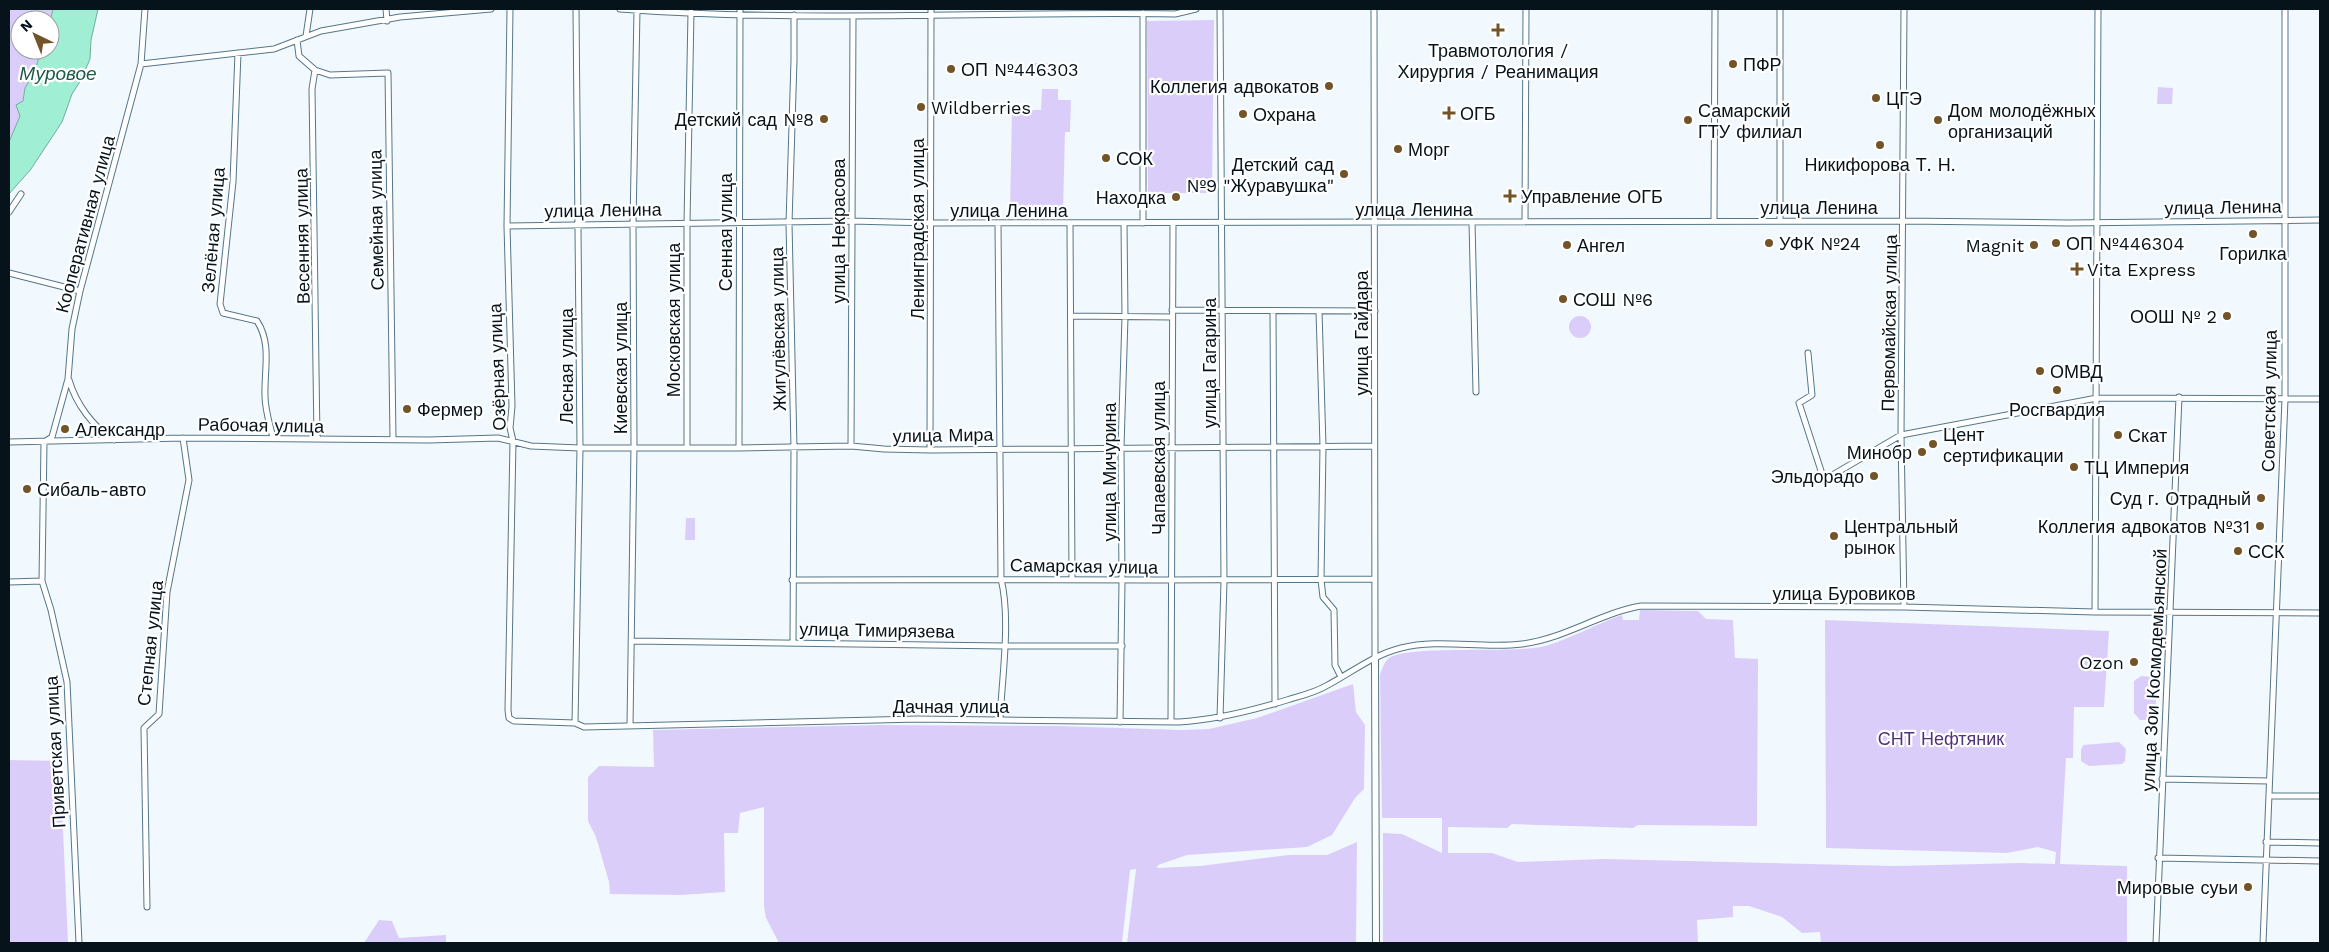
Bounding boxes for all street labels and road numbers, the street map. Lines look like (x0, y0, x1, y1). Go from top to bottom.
street label: Кооперативная улица (51, 132, 119, 315)
street label: Ленинградская улица (907, 137, 928, 320)
street label: Семейная улица (364, 148, 388, 291)
street label: улица Некрасова (828, 157, 849, 304)
street label: Зелёная улица (197, 165, 229, 294)
street label: Весенняя улица (290, 167, 314, 304)
street label: Сенная улица (715, 172, 736, 291)
street label: улица Ленина (2164, 195, 2283, 219)
street label: улица Ленина (1760, 197, 1879, 218)
street label: улица Ленина (544, 198, 663, 222)
street label: улица Ленина (1355, 199, 1474, 220)
street label: улица Ленина (950, 200, 1069, 221)
street label: Первомайская улица (1877, 233, 1901, 412)
street label: Московская улица (663, 242, 684, 397)
street label: Жигулёвская улица (766, 246, 790, 411)
street label: улица Гайдара (1351, 270, 1372, 395)
street label: улица Гагарина (1199, 297, 1220, 428)
street label: Киевская улица (610, 301, 631, 434)
street label: Озёрная улица (484, 302, 510, 431)
street label: Лесная улица (556, 307, 577, 424)
street label: Советская улица (2257, 329, 2281, 472)
street label: Чапаевская улица (1148, 380, 1169, 535)
street label: улица Мичурина (1099, 402, 1120, 541)
street label: Рабочая улица (198, 413, 325, 437)
street label: улица Мира (892, 424, 995, 446)
street label: улица Зои Космодемьянской (2137, 548, 2171, 792)
street label: Самарская улица (1010, 554, 1159, 578)
street label: Степная улица (133, 578, 167, 707)
street label: улица Буровиков (1772, 583, 1916, 604)
street label: улица Тимирязева (799, 618, 956, 642)
street label: Приветская улица (40, 674, 69, 829)
street label: Дачная улица (893, 696, 1010, 717)

